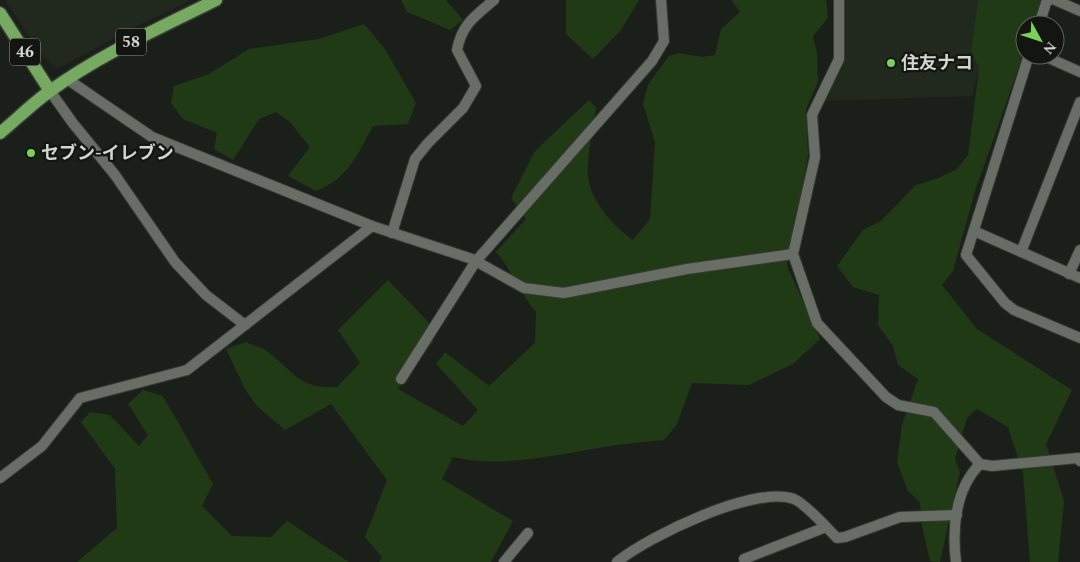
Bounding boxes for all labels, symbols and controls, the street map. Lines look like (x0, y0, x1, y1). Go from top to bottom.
north arrow (1015, 15, 1065, 65)
road number: 58 (116, 28, 146, 56)
text: N (1038, 37, 1061, 59)
road number: 46 (10, 38, 40, 66)
place label: 住友ナコ (901, 50, 973, 77)
marker: 住友ナコ (885, 57, 897, 69)
place label: セブン-イレブン (41, 140, 174, 167)
marker: セブン-イレブン (25, 147, 37, 159)

